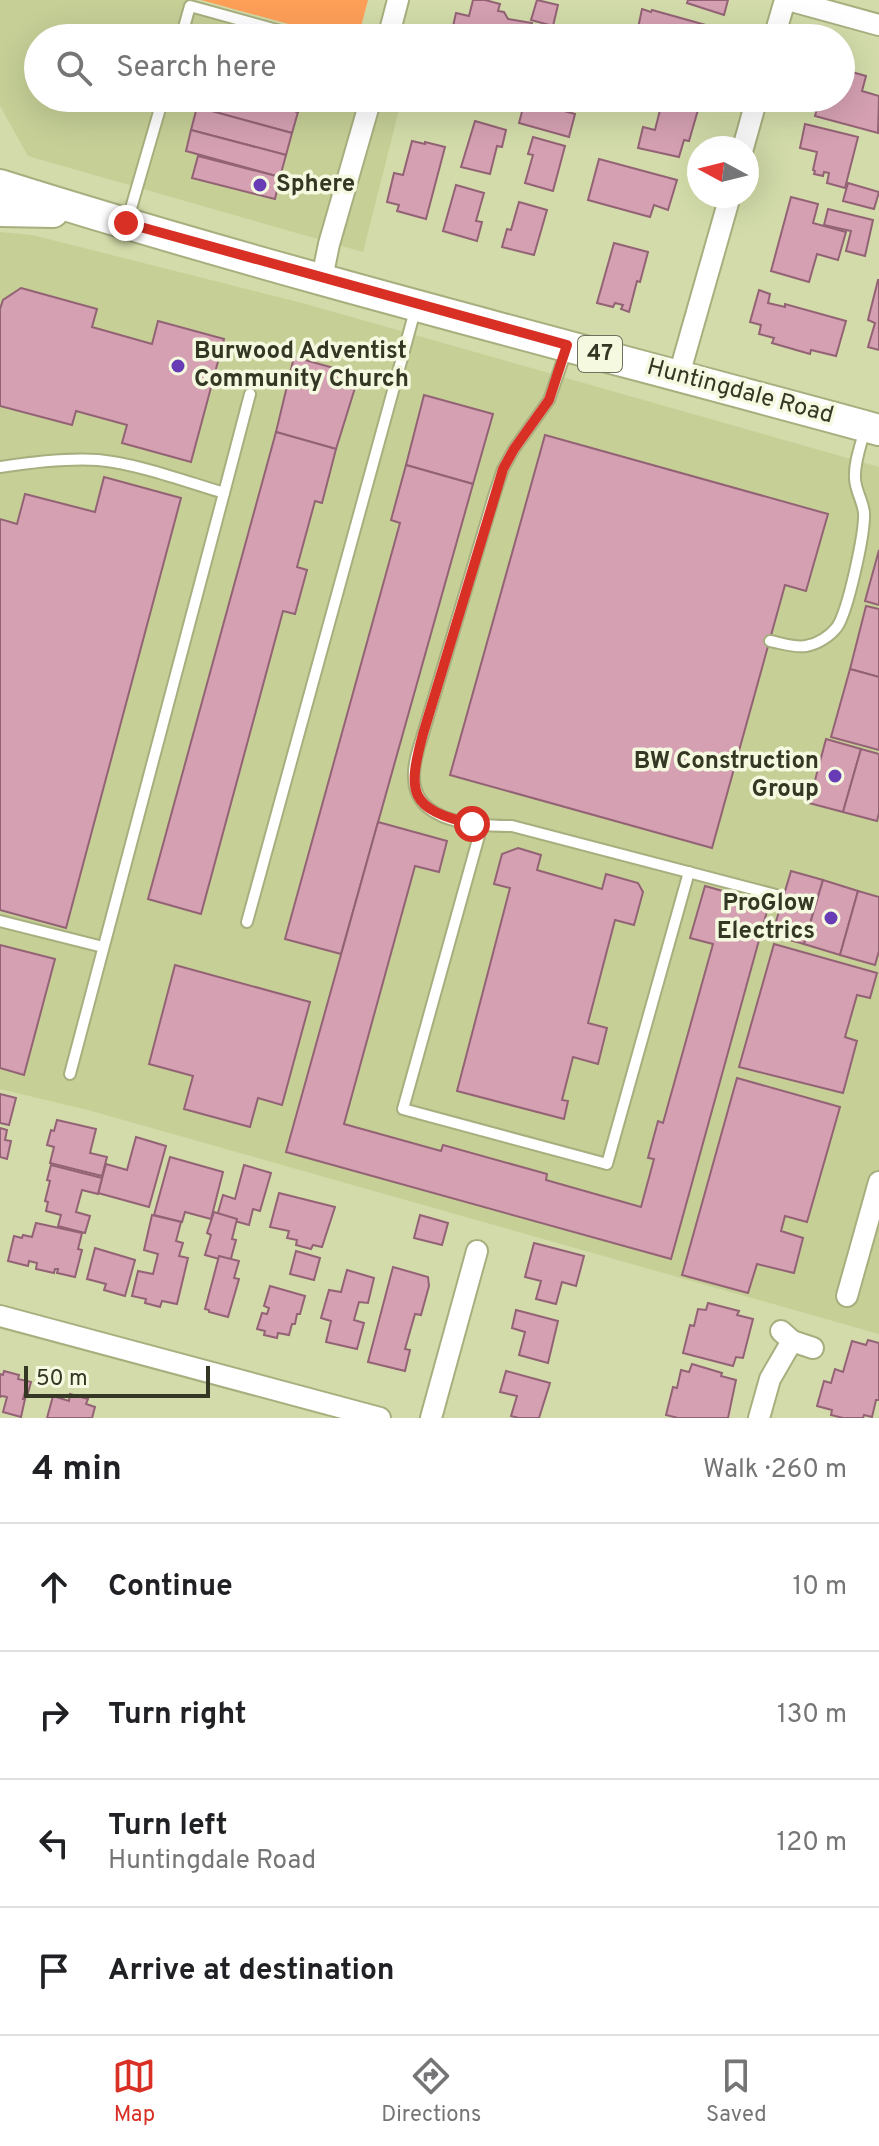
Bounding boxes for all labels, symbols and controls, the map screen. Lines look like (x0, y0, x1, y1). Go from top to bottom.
search box (24, 24, 855, 112)
icon: search (52, 46, 96, 90)
text: Search here (116, 50, 276, 87)
north arrow (687, 136, 759, 208)
place label: Sphere (276, 170, 355, 200)
marker: Sphere (251, 176, 269, 194)
route end (108, 205, 144, 241)
road number: 47 (578, 336, 622, 372)
place label: Burwood Adventist Community Church (194, 337, 409, 395)
street label: Huntingdale Road (643, 353, 837, 431)
marker: Burwood Adventist Community Church (169, 357, 187, 375)
place label: BW Construction Group (634, 747, 819, 805)
marker: BW Construction Group (826, 767, 844, 785)
route start (454, 806, 490, 842)
place label: ProGlow Electrics (717, 889, 815, 947)
marker: ProGlow Electrics (822, 909, 840, 927)
scale bar (24, 1362, 210, 1398)
text: 50 m (36, 1366, 88, 1393)
text: 4 min (32, 1449, 122, 1492)
text: Walk · 260 m (703, 1454, 847, 1487)
icon: ahead (32, 1565, 76, 1609)
text: Continue (108, 1569, 233, 1606)
text: 10 m (792, 1571, 847, 1604)
icon: right (32, 1693, 76, 1737)
text: Turn right (108, 1697, 246, 1734)
text: 130 m (777, 1699, 847, 1732)
text: Turn left (108, 1808, 228, 1845)
icon: left (32, 1821, 76, 1865)
text: 120 m (777, 1827, 847, 1860)
text: Huntingdale Road (108, 1845, 316, 1878)
icon: arrive (32, 1949, 76, 1993)
text: Arrive at destination (108, 1953, 394, 1990)
tab: Map (112, 2054, 156, 2129)
tab: Directions (381, 2054, 481, 2129)
tab: Saved (706, 2054, 767, 2129)

